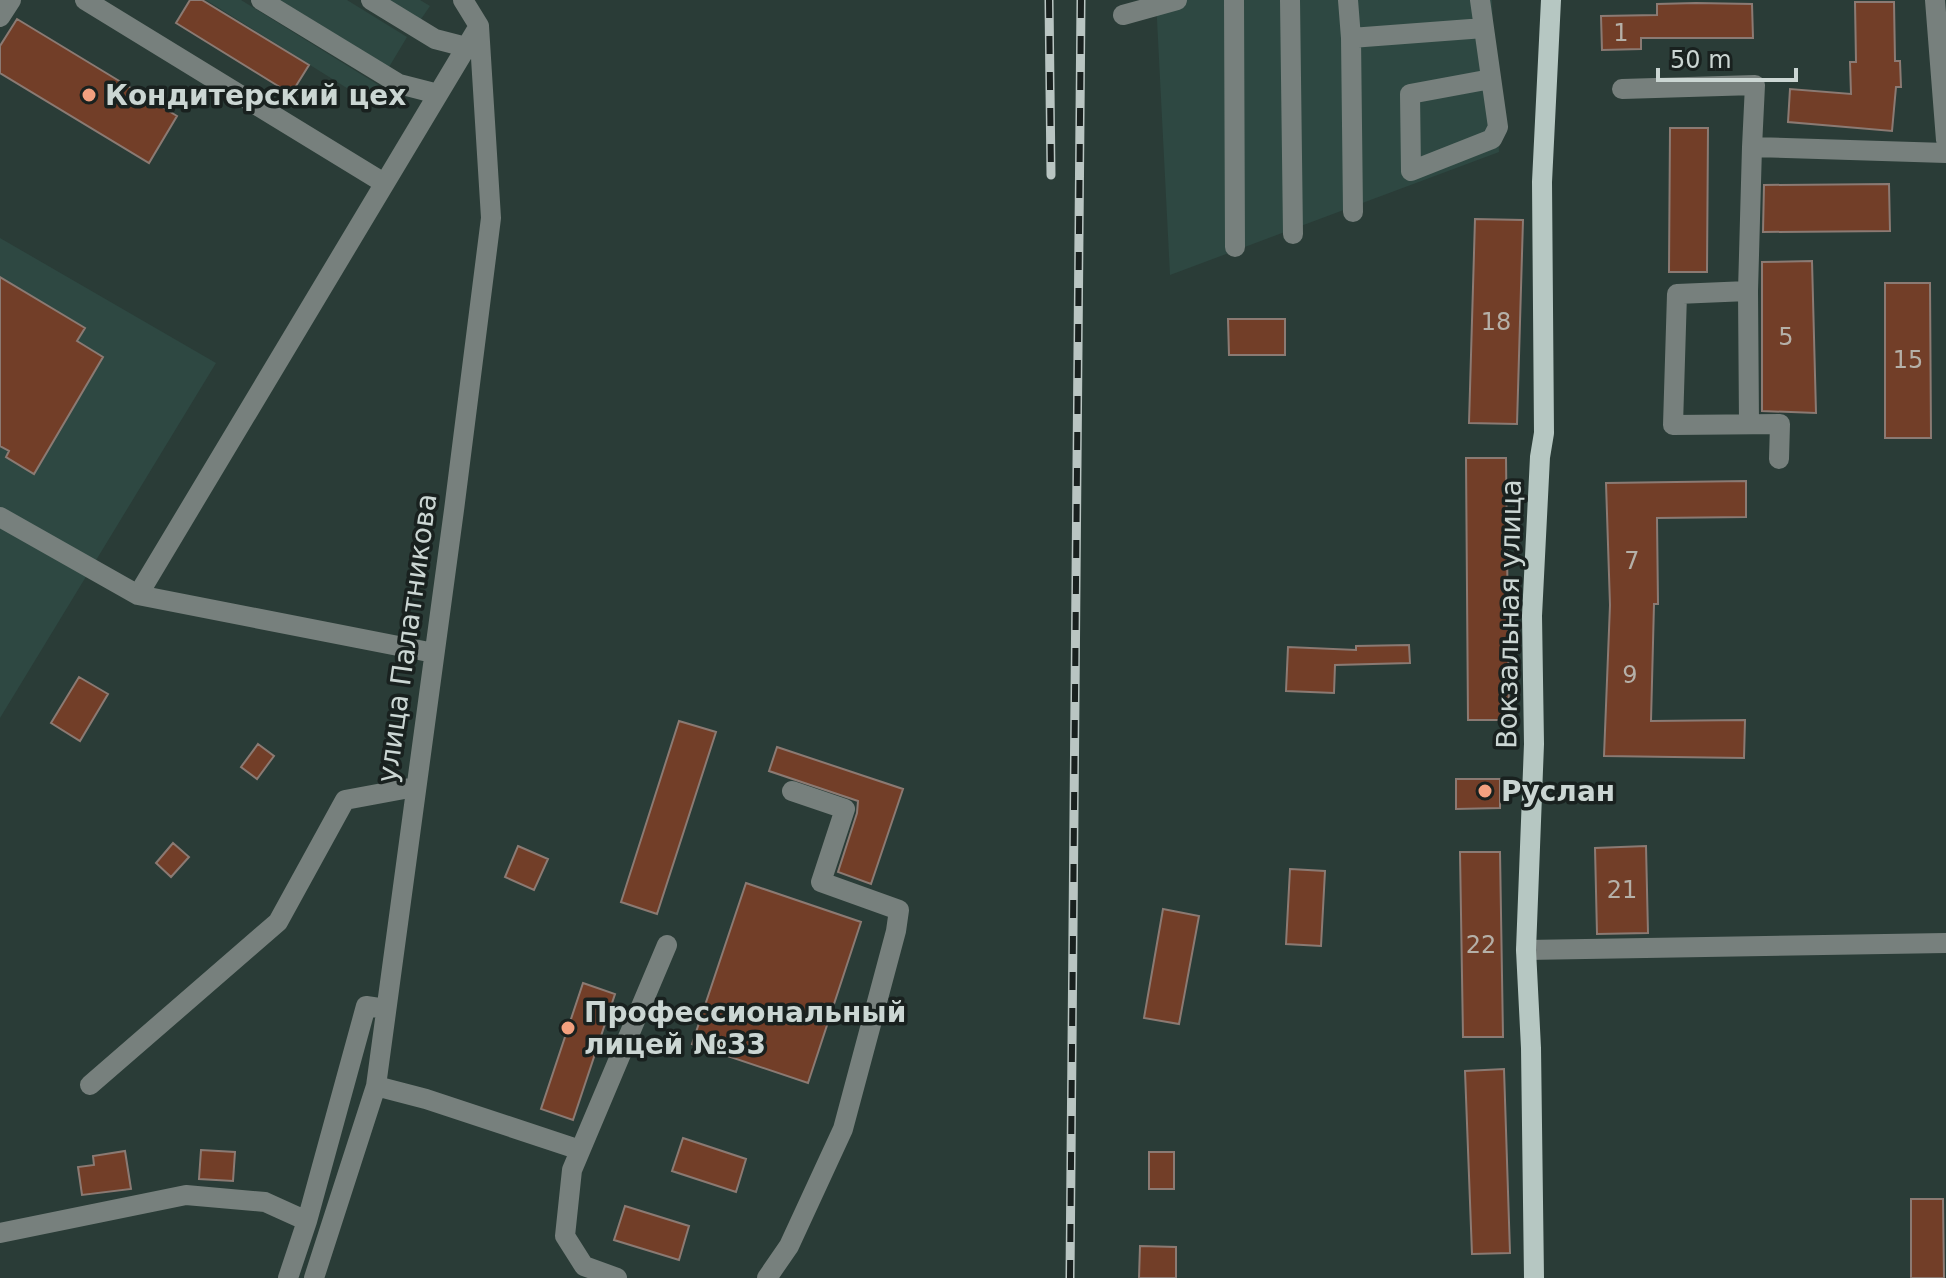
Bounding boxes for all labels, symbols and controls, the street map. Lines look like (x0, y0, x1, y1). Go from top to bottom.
house number: 1 (1613, 19, 1629, 47)
scale bar (1658, 32, 1796, 82)
text: 50 m (1670, 46, 1732, 74)
place label: Кондитерский цех (105, 79, 406, 112)
marker: Кондитерский цех (80, 86, 98, 104)
house number: 18 (1481, 308, 1511, 336)
house number: 5 (1778, 323, 1794, 351)
house number: 15 (1893, 346, 1923, 374)
street label: Вокзальная улица (1490, 479, 1528, 749)
street label: улица Палатникова (370, 491, 444, 785)
house number: 7 (1624, 547, 1640, 575)
house number: 9 (1622, 661, 1638, 689)
place label: Руслан (1501, 775, 1615, 808)
marker: Руслан (1476, 782, 1494, 800)
house number: 21 (1607, 876, 1637, 904)
house number: 22 (1466, 931, 1496, 959)
place label: Профессиональный лицей №33 (584, 996, 906, 1061)
marker: Профессиональный лицей №33 (559, 1019, 577, 1037)

